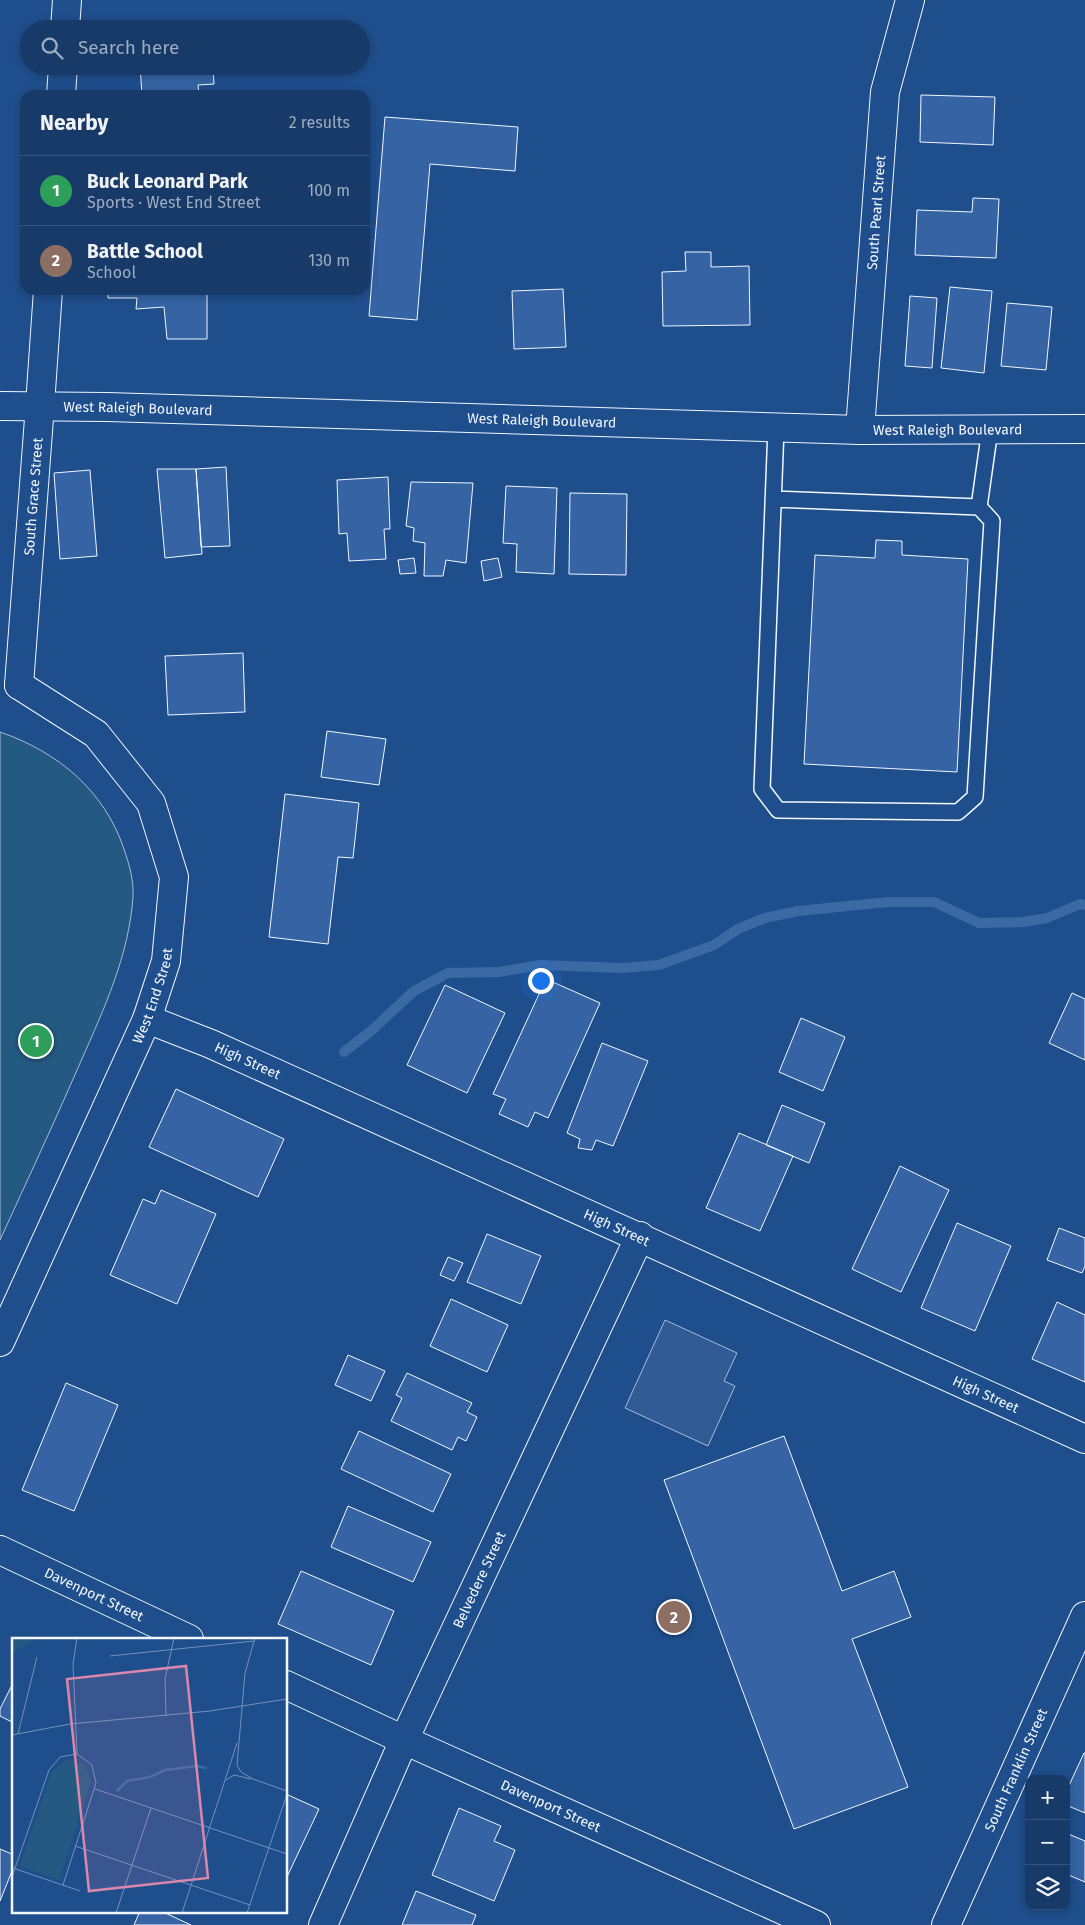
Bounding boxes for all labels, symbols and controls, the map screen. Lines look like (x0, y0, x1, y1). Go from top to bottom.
search box (20, 20, 370, 75)
icon: search (38, 34, 66, 62)
text: Search here (78, 36, 179, 59)
text: Nearby (40, 110, 108, 136)
text: 2 results (289, 113, 350, 132)
street label: South Pearl Street (863, 154, 889, 271)
text: Buck Leonard Park (87, 170, 248, 193)
text: 1 (52, 181, 60, 200)
text: 100 m (307, 181, 350, 200)
text: Sports · West End Street (87, 193, 261, 212)
text: Battle School (87, 240, 203, 263)
text: 2 (52, 251, 60, 270)
text: 130 m (308, 251, 350, 270)
text: School (87, 263, 136, 282)
street label: West Raleigh Boulevard (63, 398, 213, 419)
street label: West Raleigh Boulevard (467, 410, 617, 431)
street label: West Raleigh Boulevard (873, 421, 1022, 438)
street label: South Grace Street (20, 436, 46, 556)
street label: West End Street (129, 946, 176, 1046)
your location (528, 968, 554, 994)
pin: 1 (20, 1022, 52, 1060)
street label: High Street (212, 1038, 284, 1083)
street label: High Street (581, 1205, 653, 1250)
street label: High Street (950, 1372, 1022, 1417)
street label: Belvedere Street (449, 1528, 509, 1631)
street label: Davenport Street (42, 1564, 147, 1625)
pin: 2 (658, 1598, 690, 1636)
inset map (12, 1638, 288, 1912)
street label: South Franklin Street (981, 1705, 1051, 1834)
map controls (1025, 1775, 1070, 1910)
button: + (1025, 1775, 1070, 1820)
street label: Davenport Street (498, 1776, 604, 1836)
button: − (1025, 1820, 1070, 1865)
button: layers (1025, 1865, 1070, 1910)

